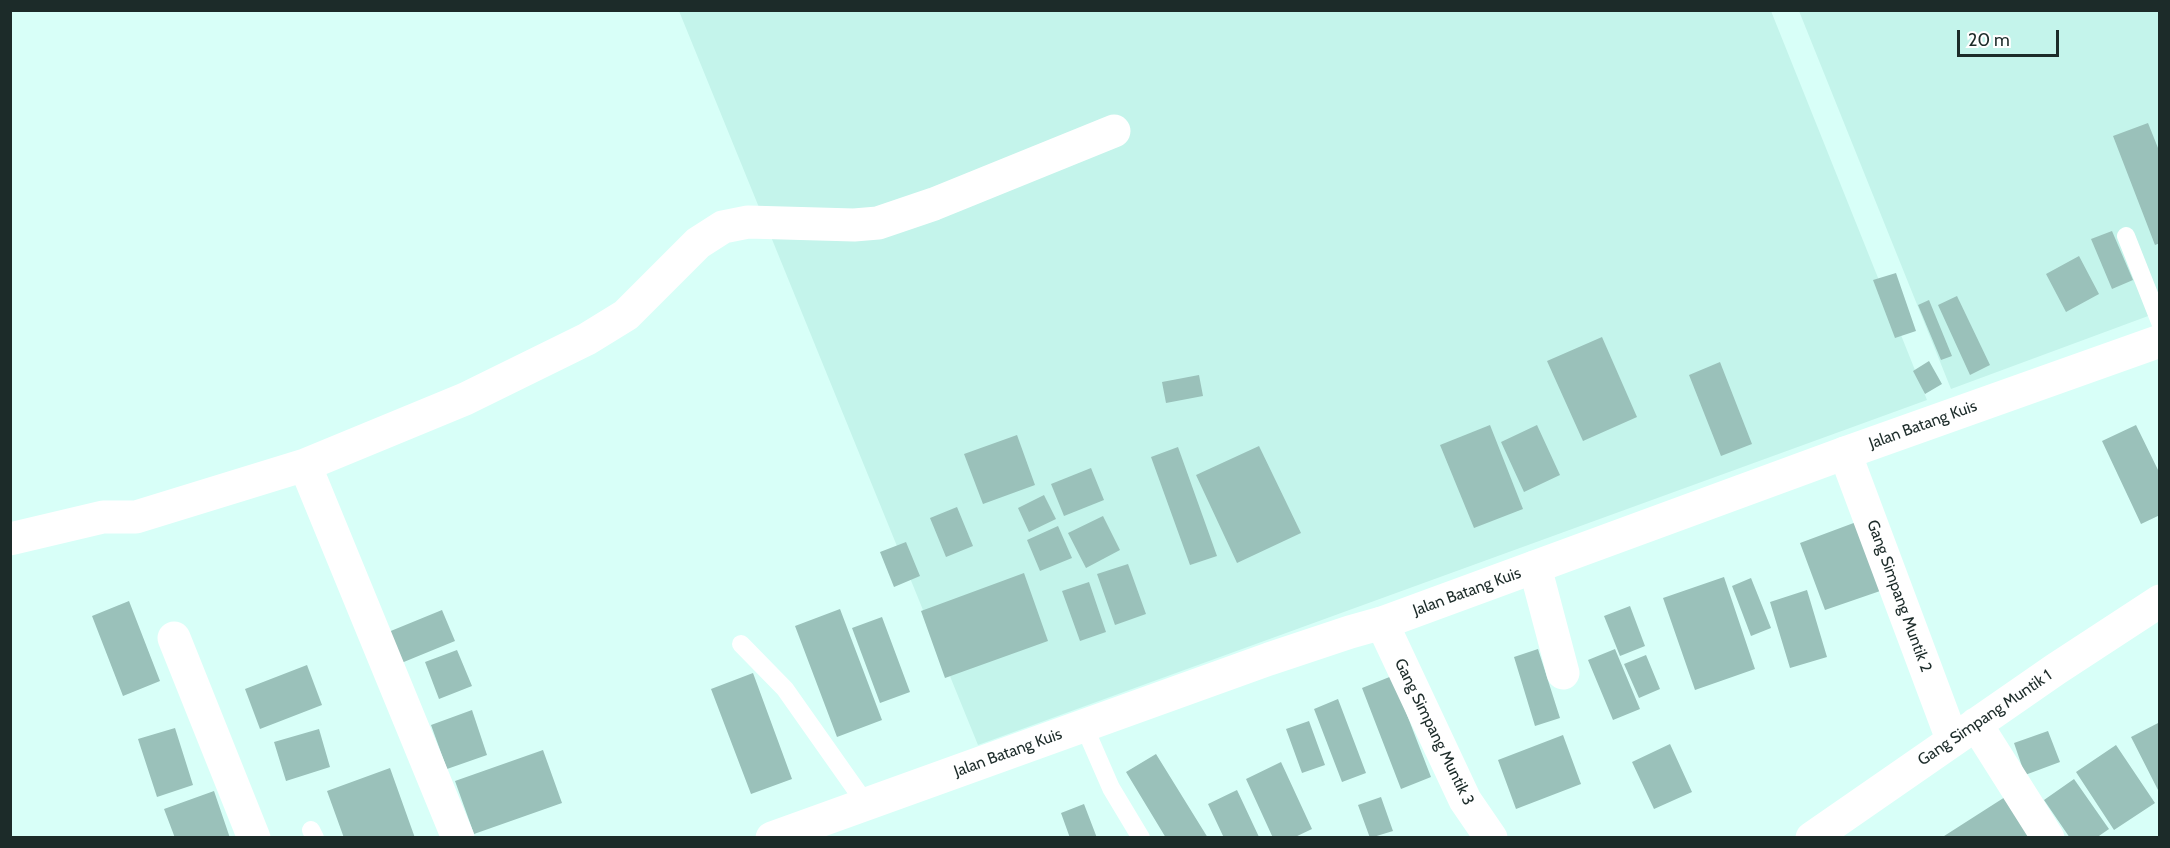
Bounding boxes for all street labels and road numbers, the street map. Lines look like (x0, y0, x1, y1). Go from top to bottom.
street label: Jalan Batang Kuis (1866, 397, 1980, 453)
street label: Gang Simpang Muntik 2 (1863, 517, 1935, 675)
street label: Jalan Batang Kuis (1410, 564, 1524, 620)
street label: Gang Simpang Muntik 3 (1390, 655, 1478, 809)
street label: Gang Simpang Muntik 1 (1914, 666, 2056, 770)
street label: Jalan Batang Kuis (951, 725, 1065, 781)

